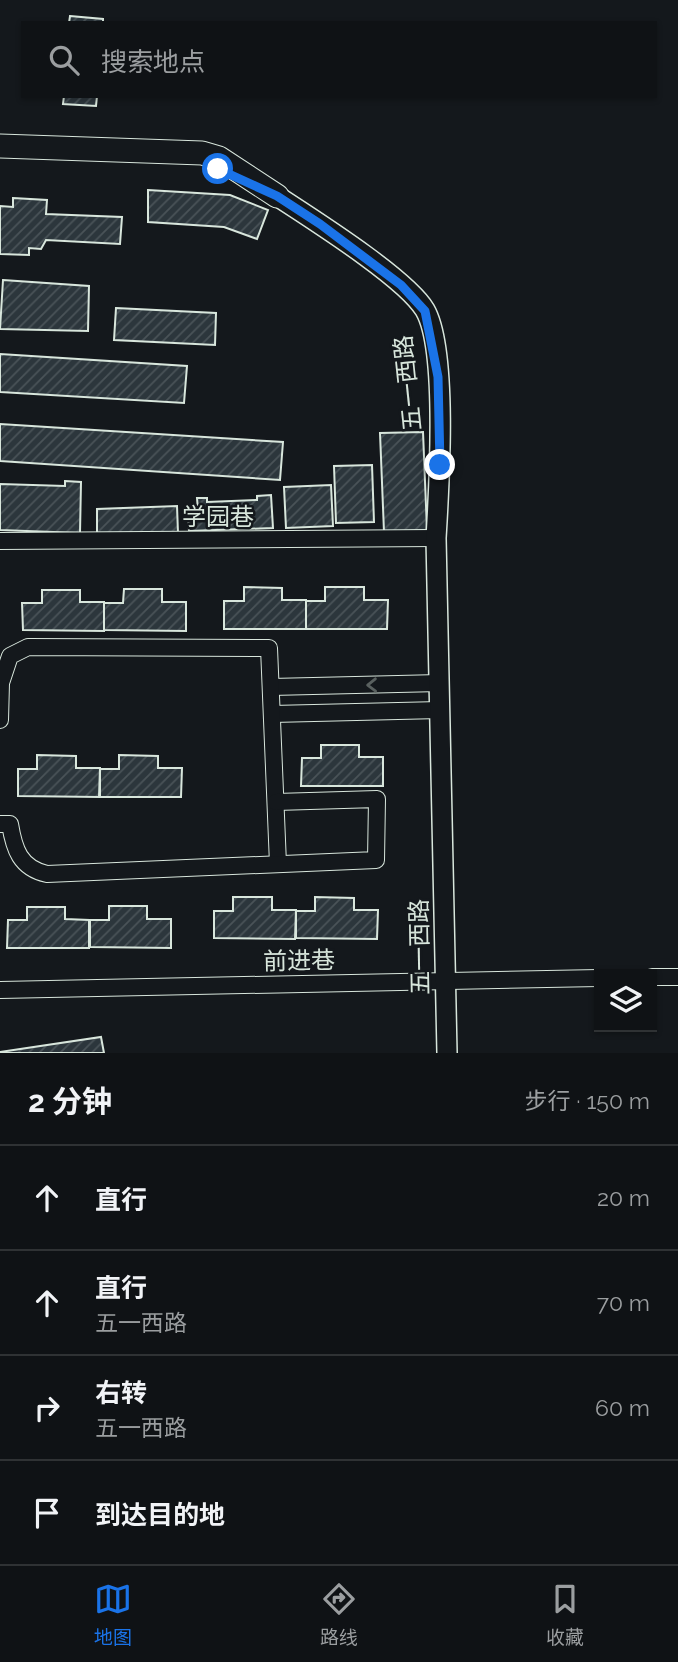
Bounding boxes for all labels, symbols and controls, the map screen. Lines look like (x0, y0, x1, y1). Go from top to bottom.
search box (21, 21, 657, 98)
icon: search (45, 41, 83, 79)
text: 搜索地点 (101, 47, 205, 77)
route start (202, 153, 233, 184)
street label: 五一西路 (388, 334, 427, 432)
route end (424, 449, 455, 480)
street label: 学园巷 (182, 502, 254, 531)
one-way arrow (366, 677, 376, 693)
street label: 五一西路 (404, 899, 435, 995)
street label: 前进巷 (263, 945, 335, 976)
map controls (594, 969, 657, 1032)
button: layers (594, 969, 657, 1032)
text: 2 分钟 (28, 1084, 112, 1119)
text: 步行 · 150 m (524, 1087, 650, 1114)
icon: ahead (28, 1179, 66, 1217)
text: 20 m (597, 1184, 650, 1211)
text: 直行 (95, 1185, 147, 1215)
text: 直行 (95, 1273, 147, 1303)
icon: ahead (28, 1284, 66, 1322)
text: 70 m (597, 1289, 650, 1316)
text: 五一西路 (95, 1309, 187, 1336)
text: 右转 (95, 1378, 147, 1408)
icon: right (28, 1389, 66, 1427)
text: 60 m (595, 1394, 650, 1421)
text: 五一西路 (95, 1414, 187, 1441)
icon: arrive (28, 1494, 66, 1532)
text: 到达目的地 (95, 1500, 225, 1530)
tab: 地图 (94, 1580, 132, 1649)
tab: 路线 (320, 1580, 358, 1649)
tab: 收藏 (546, 1580, 584, 1649)

